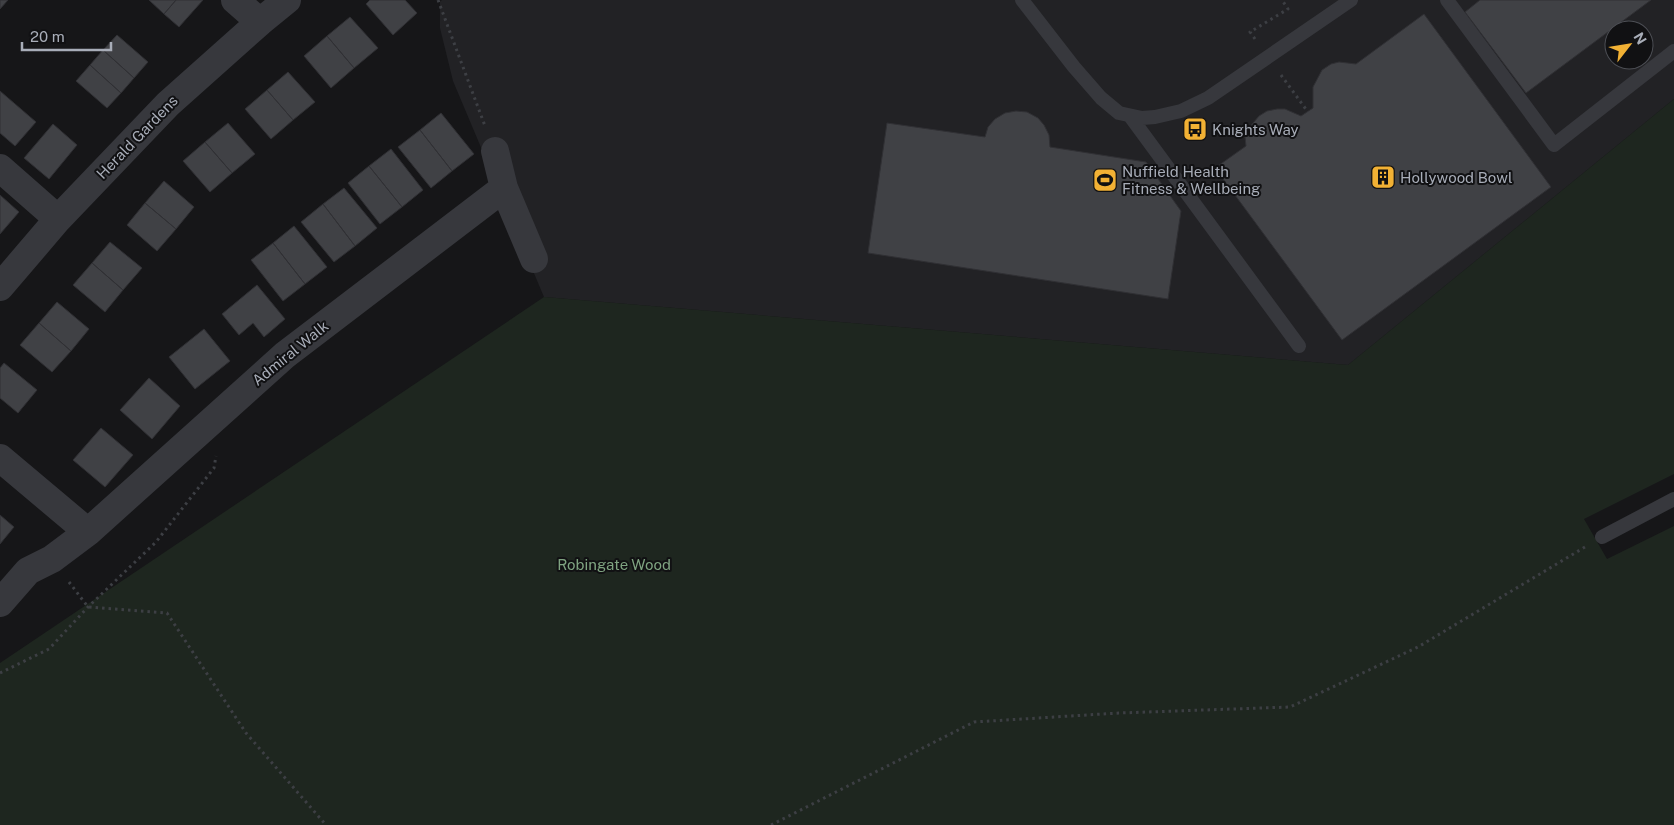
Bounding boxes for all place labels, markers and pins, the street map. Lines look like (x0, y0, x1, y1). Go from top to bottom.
bus stop icon: Knights Way (1182, 116, 1208, 142)
place label: Knights Way (1212, 121, 1299, 138)
place label: Nuffield Health Fitness & Wellbeing (1122, 163, 1260, 197)
building icon: Hollywood Bowl (1370, 164, 1396, 190)
sports icon: Nuffield Health Fitness & Wellbeing (1092, 167, 1118, 193)
place label: Hollywood Bowl (1400, 169, 1512, 186)

